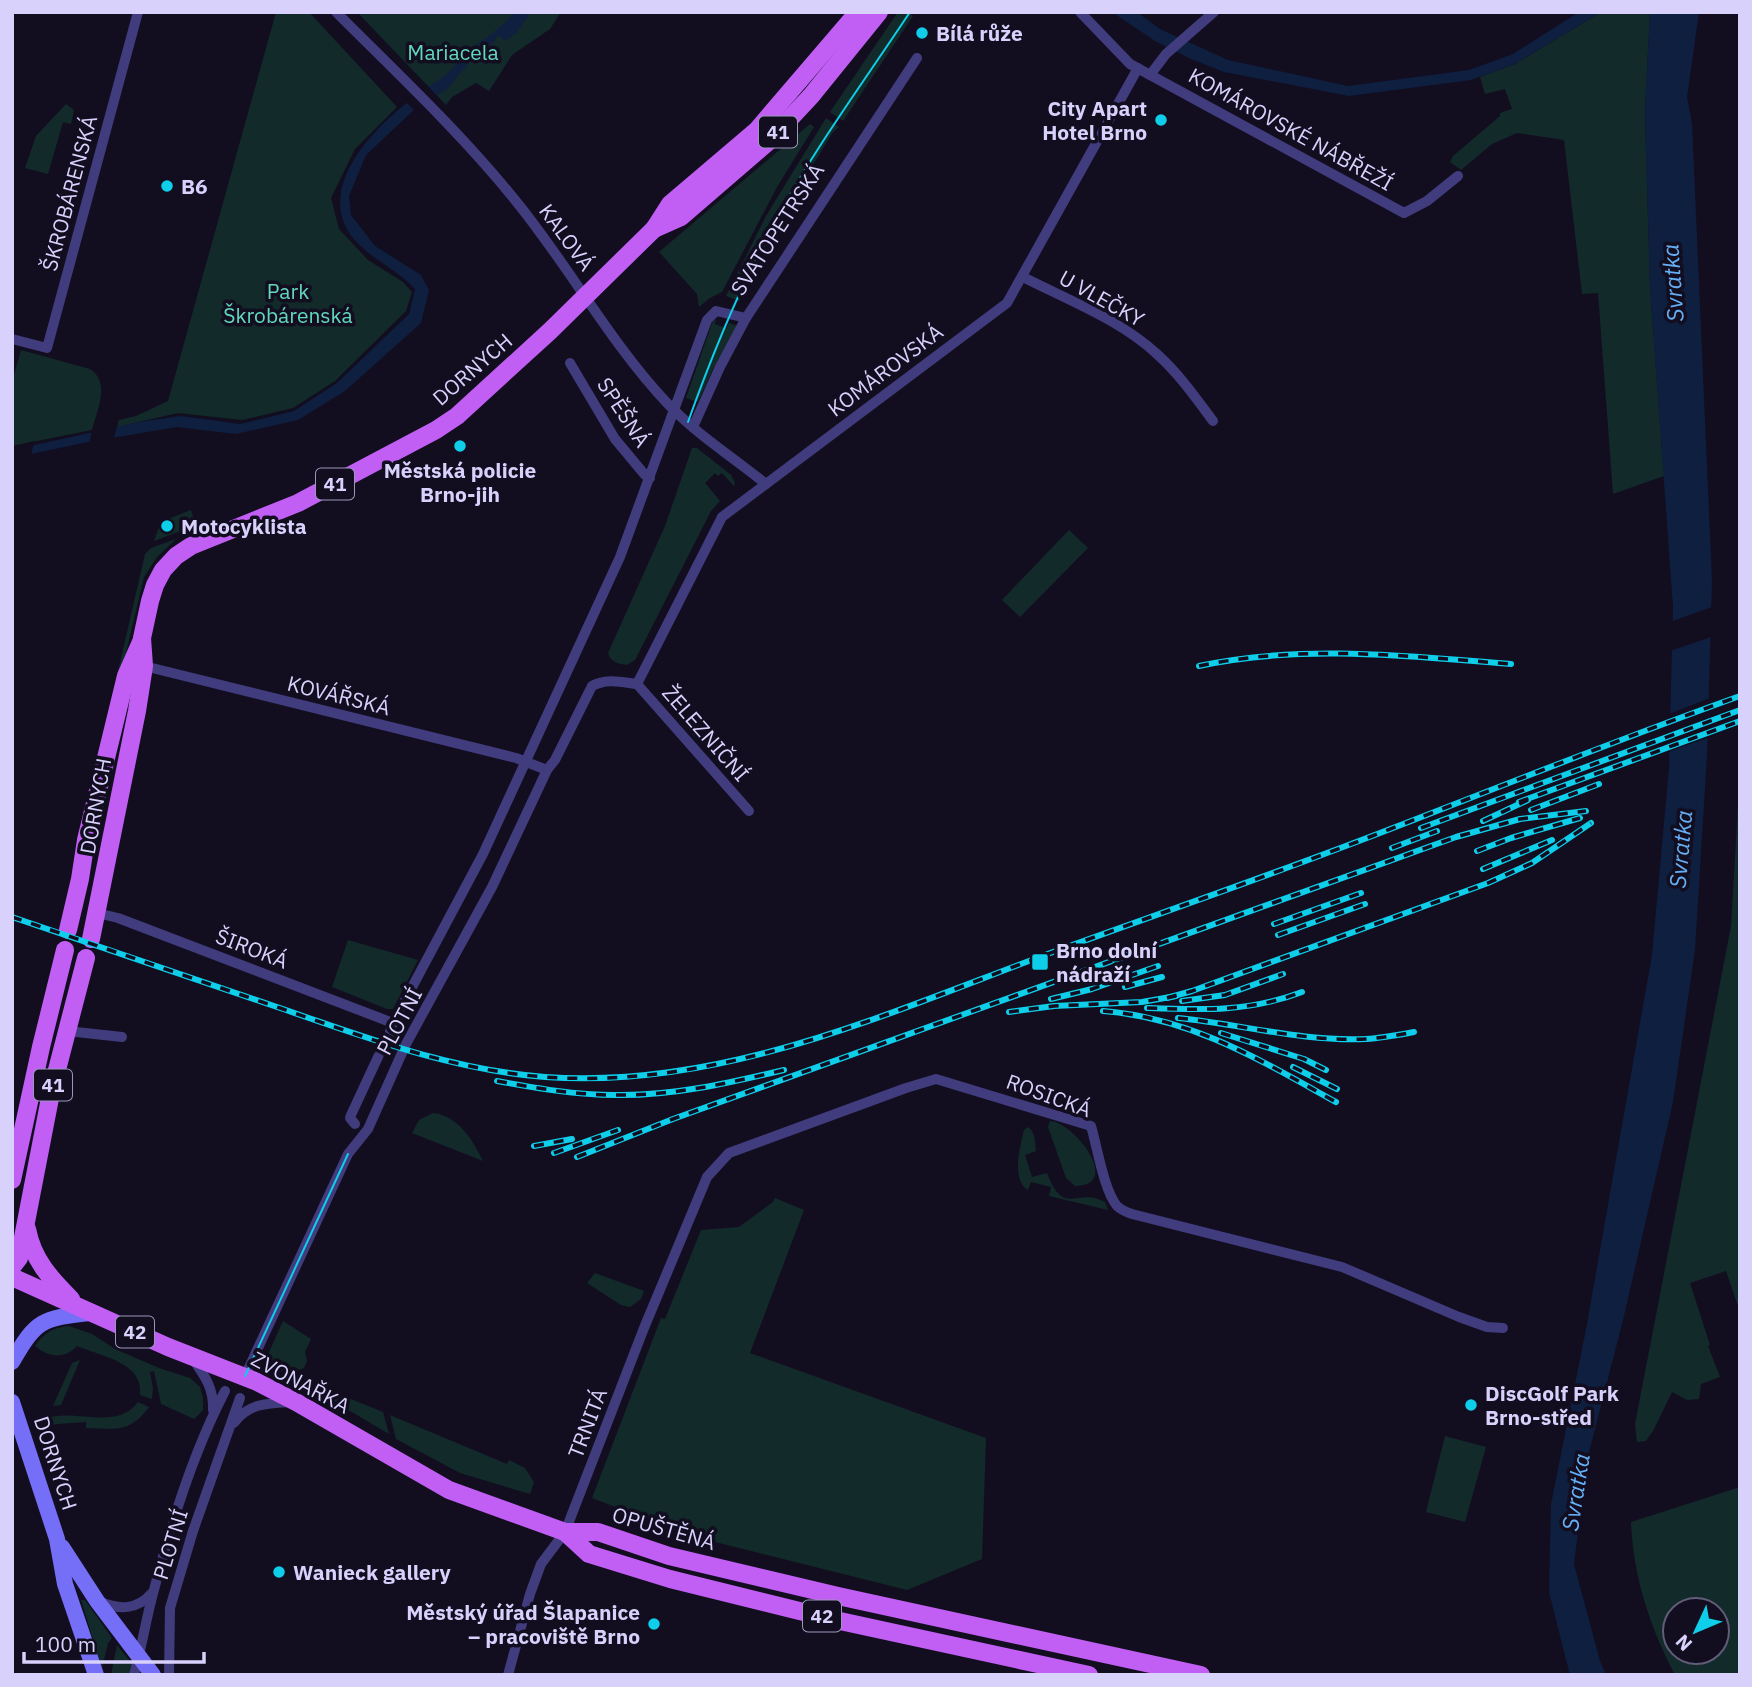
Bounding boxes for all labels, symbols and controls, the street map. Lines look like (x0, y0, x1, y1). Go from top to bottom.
place label: Bílá růže (936, 19, 1023, 47)
marker: Bílá růže (914, 25, 930, 41)
park label: Mariacela (407, 38, 499, 66)
street label: KOMÁROVSKÉ NÁBŘEŽÍ (1184, 61, 1398, 197)
place label: City Apart Hotel Brno (1042, 94, 1147, 146)
street label: ŠKROBÁRENSKÁ (35, 112, 103, 274)
marker: City Apart Hotel Brno (1153, 112, 1169, 128)
road number: 41 (759, 116, 797, 148)
street label: SVATOPETRSKÁ (724, 158, 830, 300)
place label: B6 (181, 172, 208, 200)
marker: B6 (159, 178, 175, 194)
street label: KALOVÁ (533, 198, 601, 276)
water label: Svratka (1654, 243, 1690, 323)
street label: U VLEČKY (1054, 263, 1150, 333)
park label: Park Škrobárenská (223, 277, 353, 329)
street label: KOMÁROVSKÁ (822, 317, 948, 423)
street label: DORNYCH (426, 327, 518, 411)
street label: SPĚŠNÁ (591, 372, 657, 452)
marker: Městská policie Brno-jih (452, 438, 468, 454)
place label: Městská policie Brno-jih (384, 456, 537, 508)
road number: 41 (316, 468, 354, 499)
place label: Motocyklista (181, 512, 307, 540)
marker: Motocyklista (159, 518, 175, 534)
street label: KOVÁŘSKÁ (285, 669, 393, 721)
street label: ŽELEZNIČNÍ (656, 679, 756, 787)
street label: DORNYCH (73, 756, 117, 856)
water label: Svratka (1662, 809, 1698, 889)
street label: ŠIROKÁ (212, 921, 292, 975)
place label: Brno dolní nádraží (1056, 936, 1158, 988)
marker: Brno dolní nádraží (1030, 952, 1050, 972)
street label: PLOTNÍ (370, 982, 428, 1060)
street label: ROSICKÁ (1003, 1067, 1095, 1123)
road number: 41 (34, 1070, 72, 1100)
road number: 42 (116, 1316, 154, 1348)
street label: ZVONAŘKA (247, 1344, 355, 1420)
place label: DiscGolf Park Brno-střed (1485, 1379, 1620, 1431)
street label: TRNITÁ (561, 1384, 613, 1462)
marker: DiscGolf Park Brno-střed (1463, 1397, 1479, 1413)
street label: DORNYCH (28, 1413, 84, 1513)
water label: Svratka (1554, 1451, 1596, 1533)
street label: OPUŠTĚNÁ (609, 1500, 719, 1556)
street label: PLOTNÍ (146, 1505, 194, 1583)
place label: Wanieck gallery (293, 1558, 451, 1586)
marker: Wanieck gallery (271, 1564, 287, 1580)
north arrow (1661, 1596, 1731, 1666)
place label: Městský úřad Šlapanice – pracoviště Brno (406, 1598, 640, 1650)
road number: 42 (803, 1600, 841, 1632)
marker: Městský úřad Šlapanice – pracoviště Brno (646, 1616, 662, 1632)
scale bar (24, 1620, 205, 1664)
text: 100 m (35, 1630, 96, 1658)
text: N (1670, 1630, 1697, 1656)

